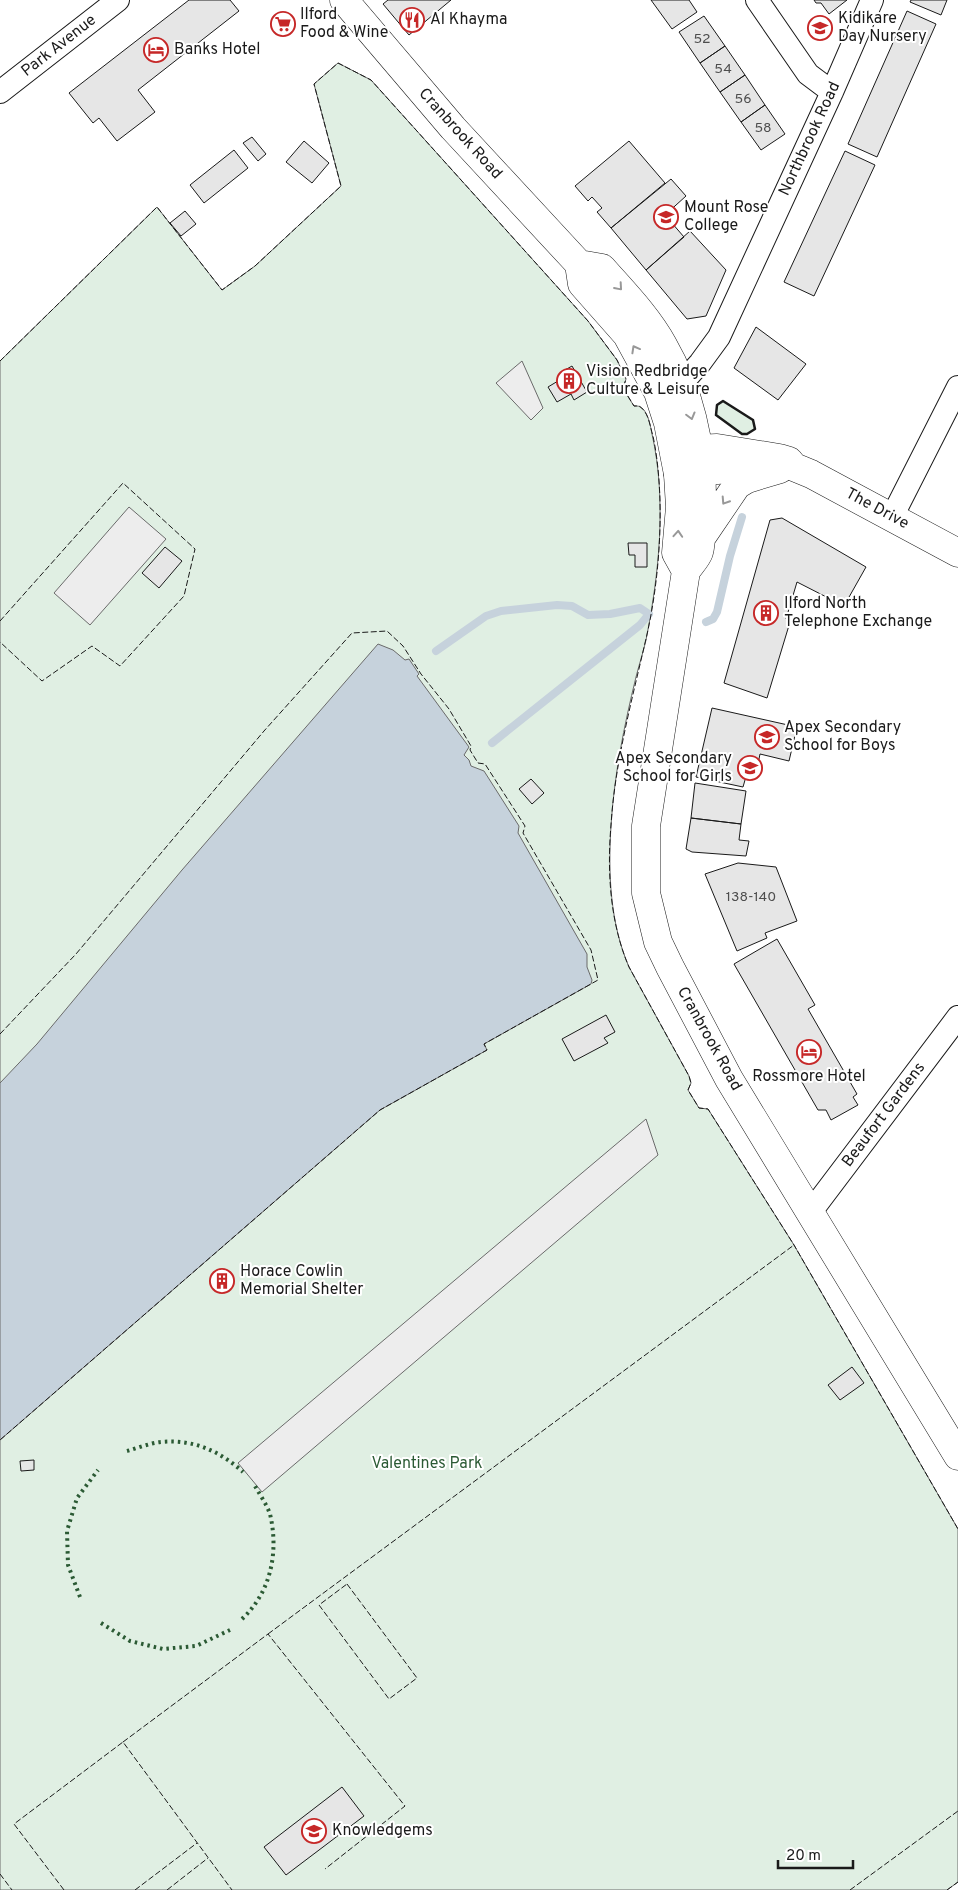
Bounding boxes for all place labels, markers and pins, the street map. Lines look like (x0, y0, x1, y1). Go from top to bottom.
place label: Ilford Food & Wine (300, 5, 388, 43)
restaurant icon: Al Khayma (399, 7, 425, 33)
place label: Kidikare Day Nursery (838, 9, 927, 47)
place label: Al Khayma (430, 10, 508, 30)
supermarket icon: Ilford Food & Wine (270, 11, 296, 37)
school or university icon: Kidikare Day Nursery (807, 15, 833, 41)
hotel icon: Banks Hotel (143, 37, 169, 63)
place label: Banks Hotel (174, 40, 260, 60)
place label: Mount Rose College (684, 198, 768, 236)
school or university icon: Mount Rose College (653, 204, 679, 230)
place label: Vision Redbridge Culture & Leisure (586, 362, 710, 400)
building icon: Vision Redbridge Culture & Leisure (556, 368, 582, 394)
place label: Ilford North Telephone Exchange (784, 594, 932, 632)
building icon: Ilford North Telephone Exchange (753, 600, 779, 626)
place label: Apex Secondary School for Boys (784, 718, 901, 756)
school or university icon: Apex Secondary School for Boys (754, 724, 780, 750)
place label: Apex Secondary School for Girls (615, 749, 732, 787)
school or university icon: Apex Secondary School for Girls (737, 755, 763, 781)
hotel icon: Rossmore Hotel (796, 1039, 822, 1065)
place label: Rossmore Hotel (752, 1067, 866, 1087)
place label: Horace Cowlin Memorial Shelter (240, 1262, 363, 1300)
building icon: Horace Cowlin Memorial Shelter (209, 1268, 235, 1294)
school or university icon: Knowledgems (301, 1818, 327, 1844)
place label: Knowledgems (332, 1821, 433, 1841)

